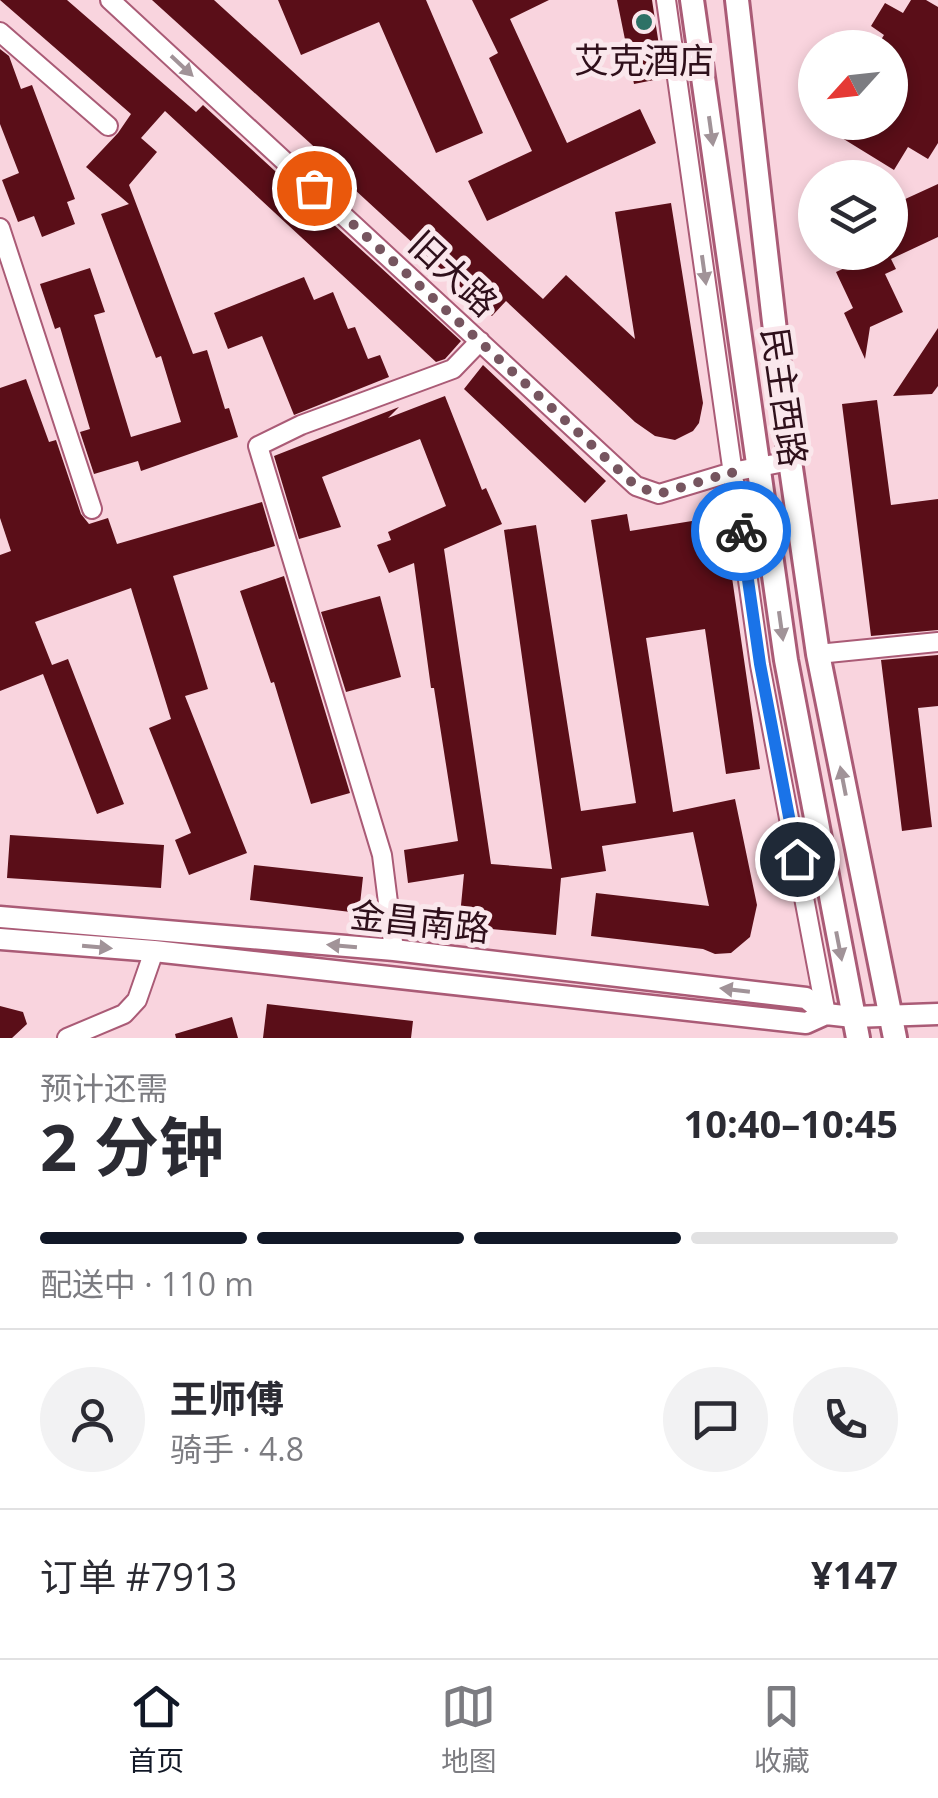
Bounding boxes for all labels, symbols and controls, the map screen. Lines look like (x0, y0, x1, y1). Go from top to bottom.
marker: 艾克酒店 (633, 11, 655, 33)
north arrow (798, 30, 908, 140)
map controls (798, 30, 908, 270)
place label: 艾克酒店 (574, 36, 714, 83)
one-way arrow (170, 54, 194, 77)
one-way arrow (704, 116, 720, 147)
pin (272, 146, 357, 231)
button: layers (798, 160, 908, 270)
icon: bag (287, 161, 342, 216)
street label: 旧大路 (400, 220, 508, 326)
one-way arrow (696, 254, 712, 286)
street label: 民主西路 (752, 324, 818, 470)
courier (691, 481, 791, 581)
icon: bike (714, 504, 769, 559)
one-way arrow (774, 611, 790, 643)
one-way arrow (835, 765, 851, 796)
pin (755, 817, 840, 902)
icon: home (770, 832, 825, 887)
street label: 金昌南路 (348, 890, 492, 952)
one-way arrow (832, 931, 848, 962)
one-way arrow (326, 937, 358, 953)
one-way arrow (82, 939, 114, 955)
one-way arrow (718, 982, 750, 998)
text: 预计还需 (40, 1066, 168, 1109)
text: 10:40–10:45 (684, 1097, 898, 1149)
text: 2 分钟 (40, 1102, 224, 1190)
text: 配送中 · 110 m (40, 1262, 254, 1305)
button: person (40, 1367, 145, 1472)
button: chat (663, 1367, 768, 1472)
button: phone (793, 1367, 898, 1472)
text: 王师傅 (170, 1372, 284, 1424)
text: 骑手 · 4.8 (170, 1427, 304, 1470)
text: ¥147 (811, 1548, 898, 1600)
text: 订单 #7913 (40, 1550, 237, 1602)
tab: 首页 (128, 1679, 184, 1779)
tab: 地图 (441, 1679, 497, 1779)
tab: 收藏 (754, 1679, 810, 1779)

